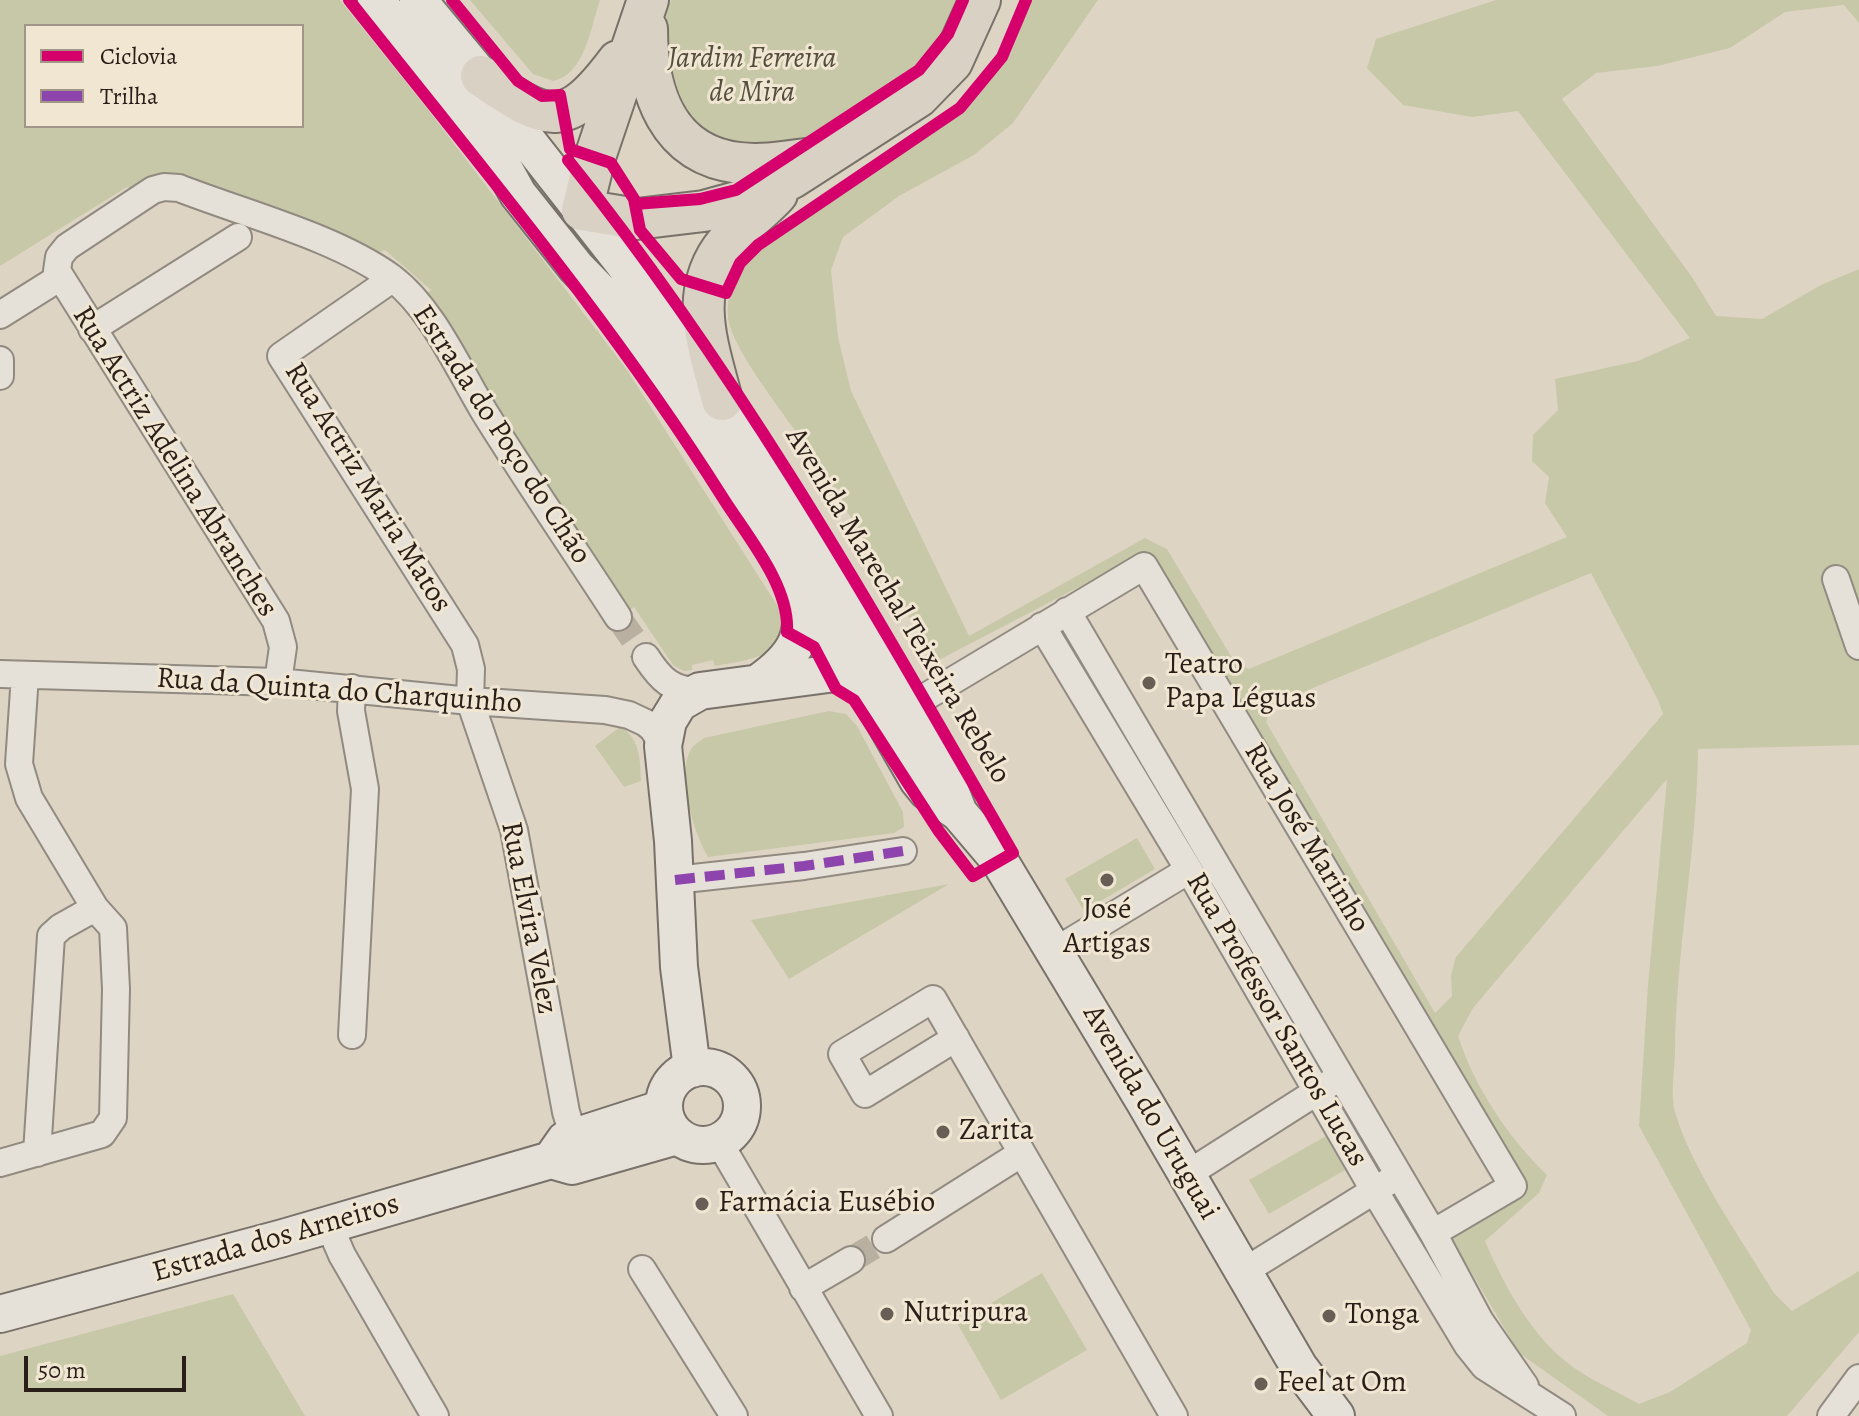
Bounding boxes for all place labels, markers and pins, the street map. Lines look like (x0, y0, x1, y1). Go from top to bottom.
place label: Teatro Papa Léguas (1165, 648, 1316, 718)
marker: Teatro Papa Léguas (1140, 674, 1158, 692)
marker: José Artigas (1098, 871, 1116, 889)
place label: José Artigas (1063, 893, 1151, 964)
place label: Zarita (959, 1114, 1034, 1150)
marker: Zarita (934, 1123, 952, 1141)
place label: Farmácia Eusébio (718, 1186, 935, 1222)
marker: Farmácia Eusébio (693, 1195, 711, 1213)
place label: Nutripura (903, 1296, 1028, 1332)
place label: Tonga (1345, 1298, 1420, 1334)
marker: Nutripura (878, 1305, 896, 1323)
marker: Tonga (1320, 1307, 1338, 1325)
place label: Feel at Om (1277, 1366, 1407, 1402)
marker: Feel at Om (1252, 1375, 1270, 1393)

